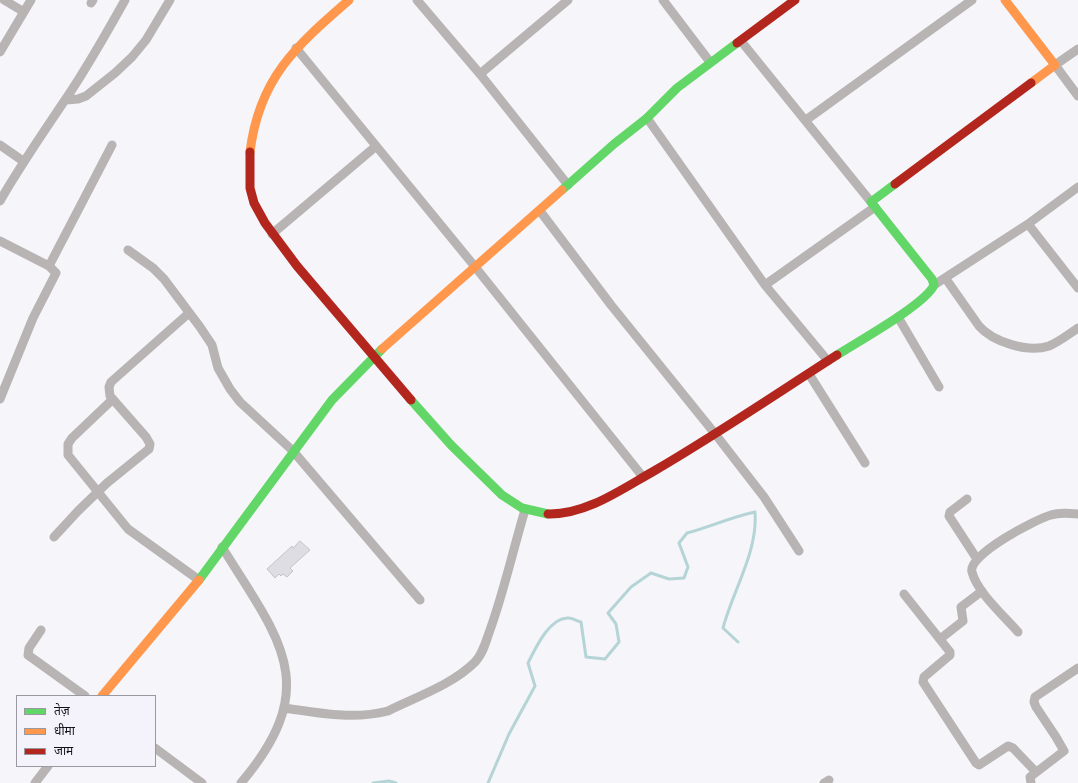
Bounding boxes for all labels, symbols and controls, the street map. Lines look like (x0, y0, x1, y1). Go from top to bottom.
legend (16, 695, 156, 767)
text: तेज़ (54, 703, 70, 719)
text: धीमा (54, 723, 75, 739)
text: जाम (54, 743, 73, 759)

